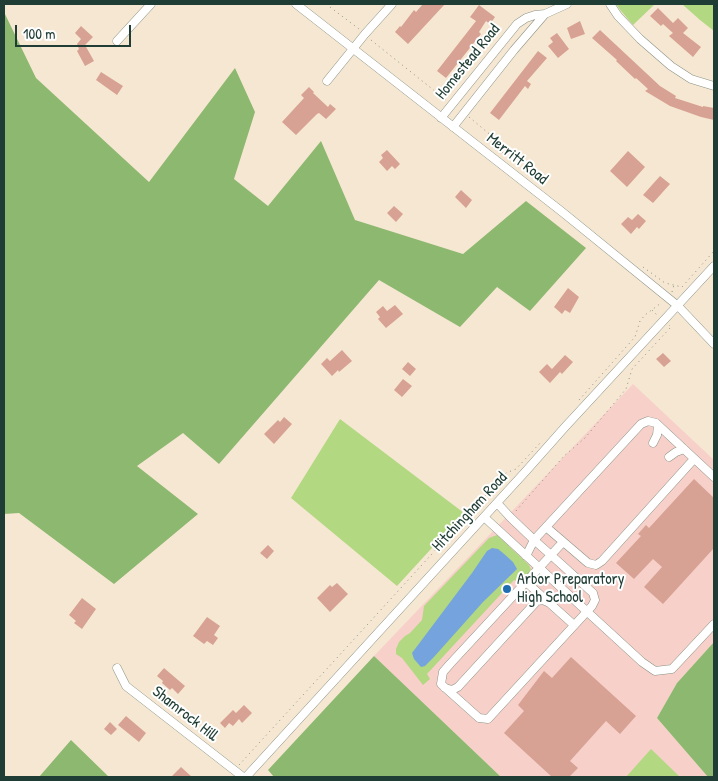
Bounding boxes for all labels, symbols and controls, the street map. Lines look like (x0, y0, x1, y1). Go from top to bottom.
scale bar (18, 15, 134, 47)
street label: Homestead Road (432, 20, 504, 104)
text: 100 m (23, 23, 56, 44)
street label: Merritt Road (482, 129, 552, 189)
street label: Hitchingham Road (428, 468, 512, 556)
place label: Arbor Preparatory High School (517, 570, 625, 608)
marker: Arbor Preparatory High School (501, 583, 513, 595)
street label: Shamrock Hill (148, 682, 222, 746)

